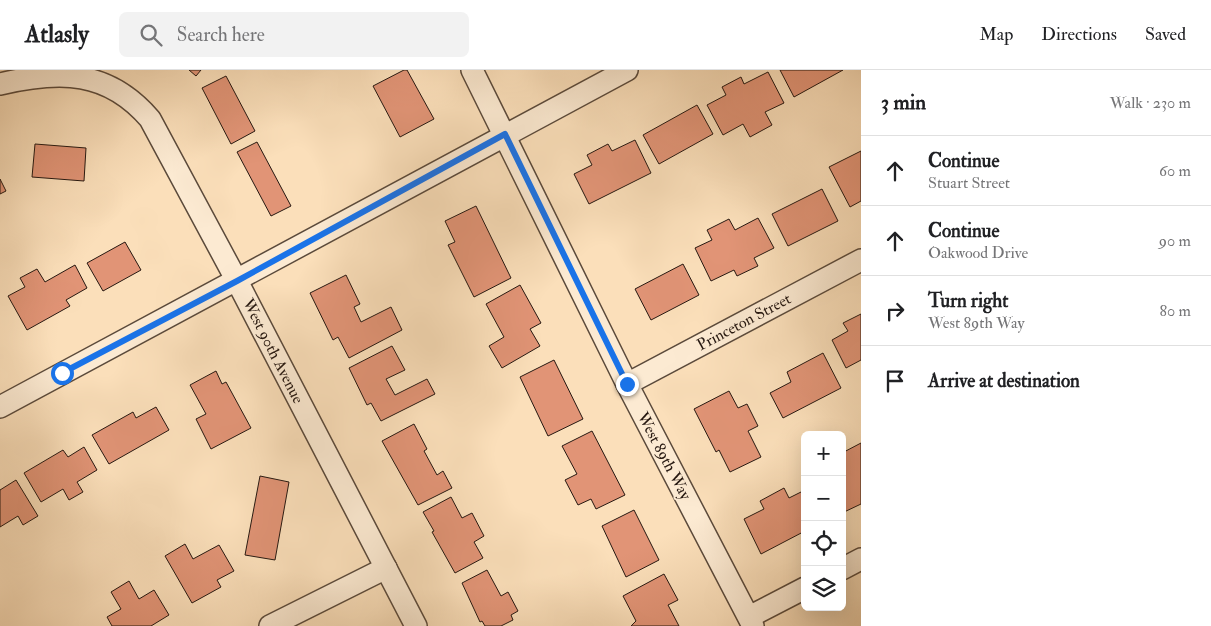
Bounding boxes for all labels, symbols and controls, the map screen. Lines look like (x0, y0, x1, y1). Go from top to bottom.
search box (119, 12, 469, 57)
text: Atlasly (25, 19, 89, 50)
icon: search (137, 21, 165, 49)
text: Search here (177, 23, 265, 47)
text: Map (980, 23, 1013, 46)
text: Directions (1041, 23, 1117, 46)
text: Saved (1145, 23, 1186, 46)
text: 3 min (881, 89, 926, 116)
text: Walk · 230 m (1110, 93, 1191, 113)
text: Continue (928, 149, 999, 173)
icon: ahead (881, 157, 909, 185)
text: 60 m (1159, 161, 1191, 181)
text: Stuart Street (928, 173, 1010, 193)
text: Continue (928, 219, 999, 243)
icon: ahead (881, 227, 909, 255)
text: 90 m (1159, 231, 1191, 251)
text: Oakwood Drive (928, 243, 1028, 263)
street label: Princeton Street (693, 289, 795, 355)
text: Turn right (928, 289, 1008, 313)
street label: West 90th Avenue (237, 294, 308, 407)
icon: right (881, 297, 909, 325)
text: 80 m (1160, 301, 1191, 321)
text: West 89th Way (928, 313, 1025, 333)
route start (51, 362, 74, 385)
icon: arrive (881, 367, 909, 395)
text: Arrive at destination (928, 369, 1080, 393)
route end (616, 373, 639, 396)
street label: West 89th Way (632, 408, 696, 504)
map controls (801, 431, 846, 611)
button: + (801, 431, 846, 476)
button: − (801, 476, 846, 521)
button: locate (801, 521, 846, 566)
button: layers (801, 566, 846, 611)

